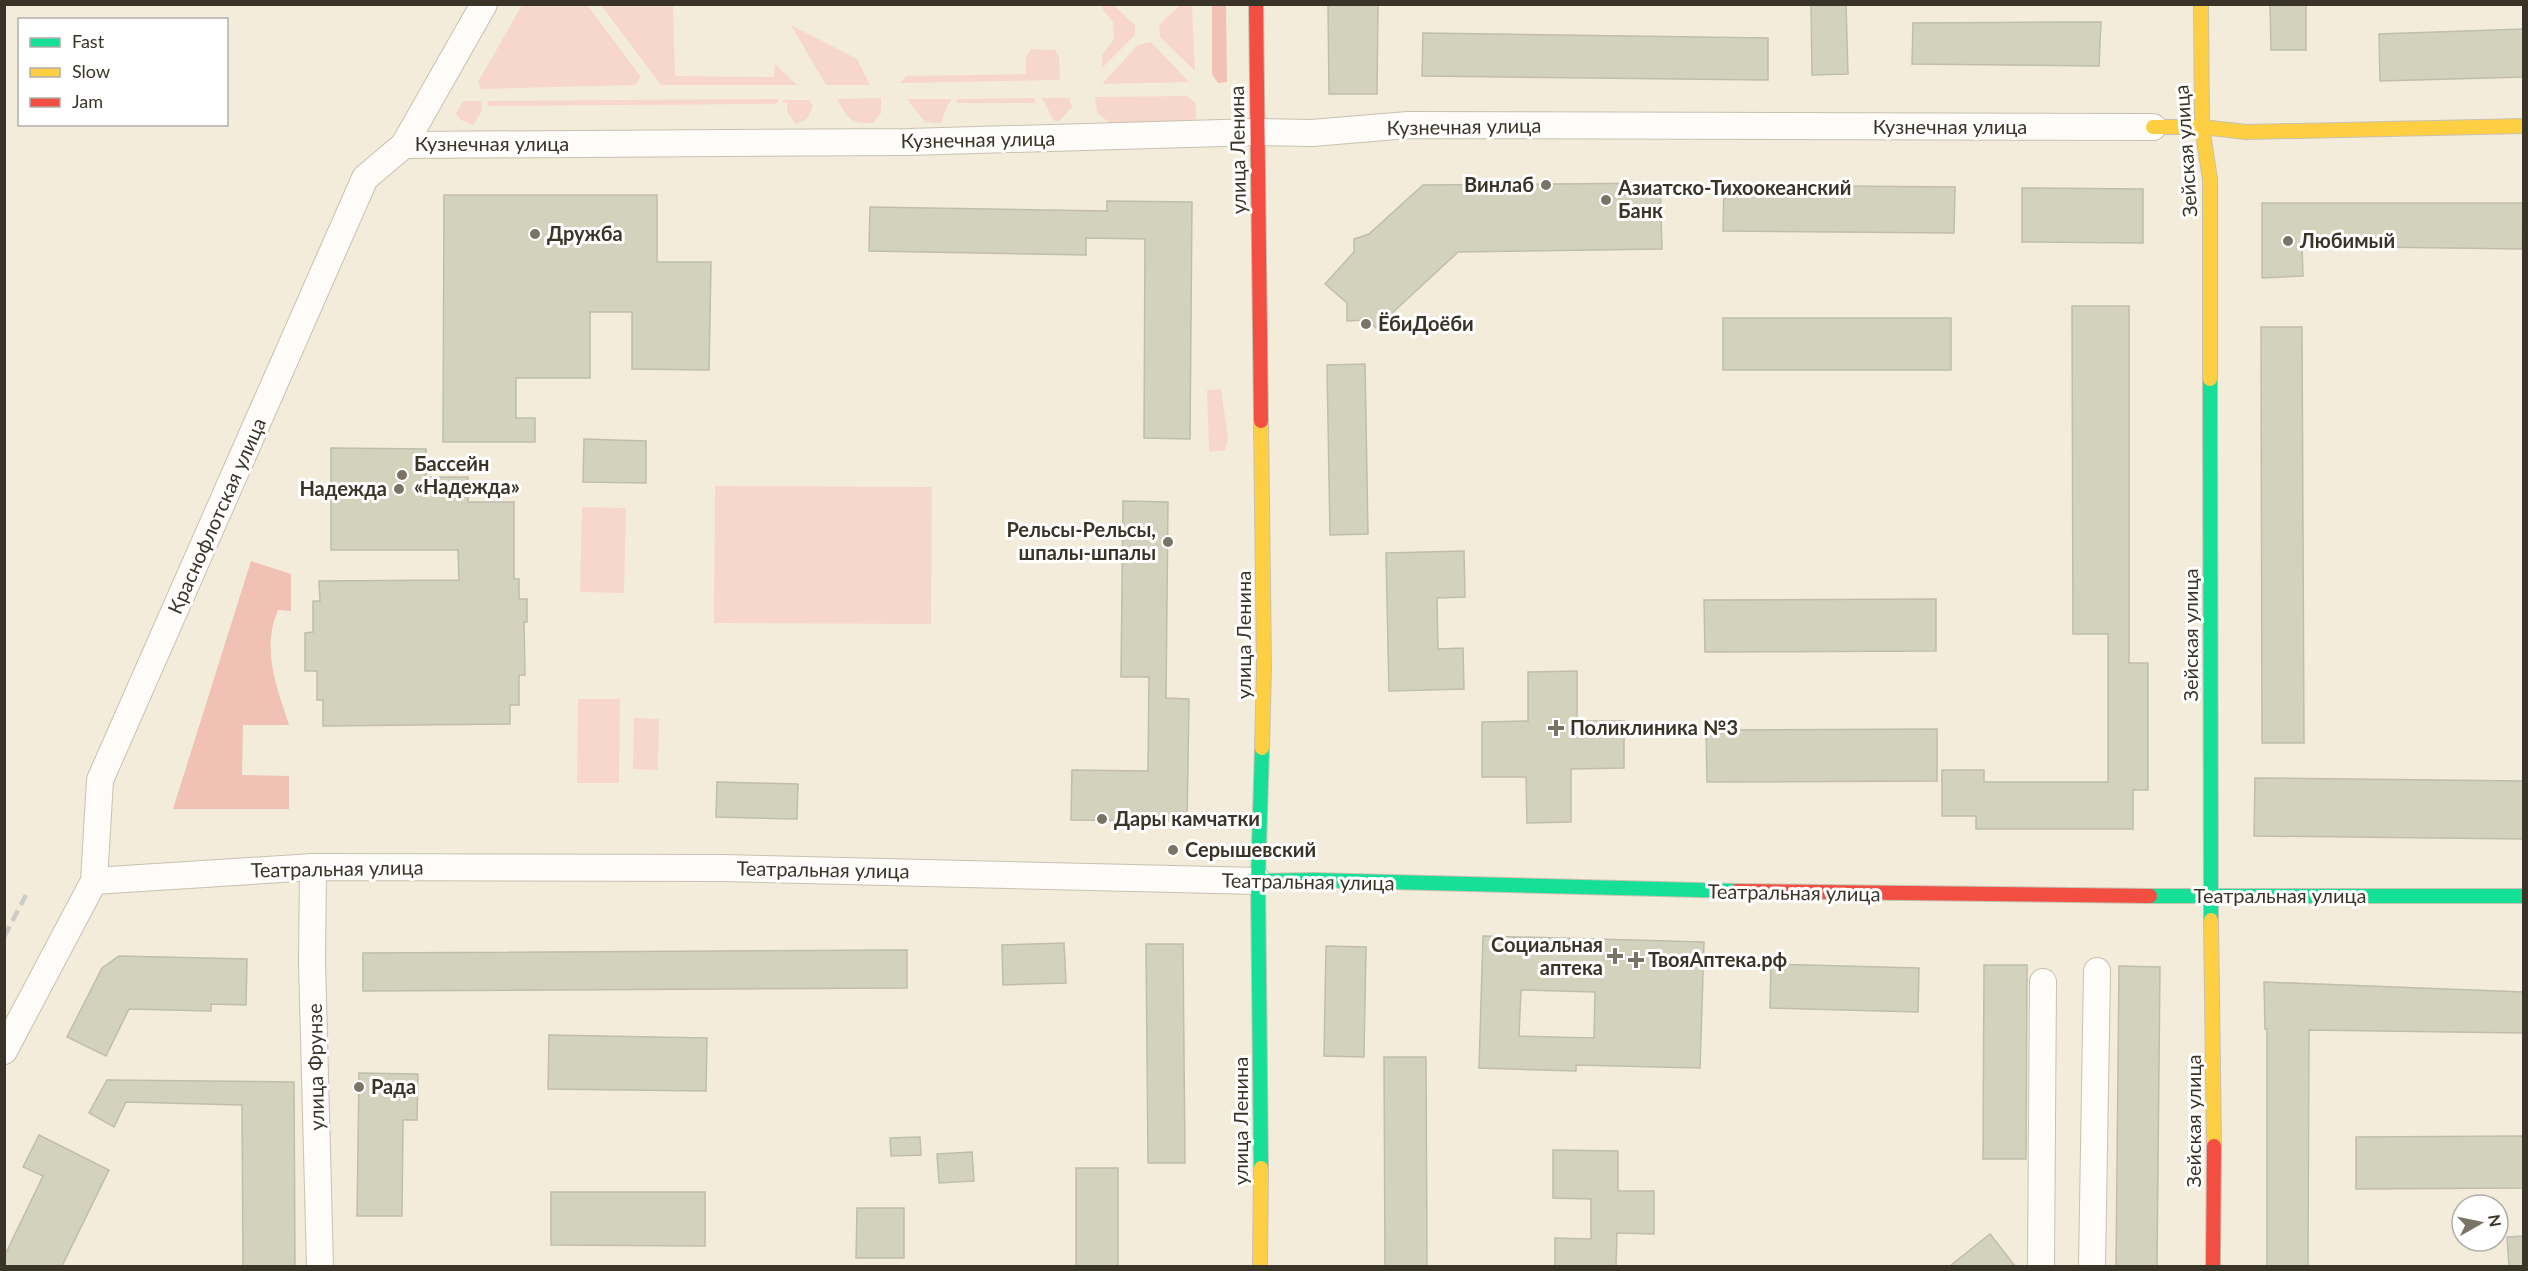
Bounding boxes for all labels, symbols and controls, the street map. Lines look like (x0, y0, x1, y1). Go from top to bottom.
legend (18, 18, 228, 126)
text: Fast (72, 30, 105, 52)
text: Slow (72, 60, 110, 82)
street label: Зейская улица (2168, 84, 2202, 218)
street label: улица Ленина (1224, 86, 1250, 214)
text: Jam (72, 90, 103, 112)
street label: Кузнечная улица (1387, 113, 1541, 139)
street label: Кузнечная улица (1873, 114, 2027, 138)
street label: Кузнечная улица (901, 126, 1055, 152)
street label: Кузнечная улица (415, 131, 569, 155)
place label: Винлаб (1464, 172, 1534, 196)
place label: Азиатско-Тихоокеанский Банк (1617, 175, 1851, 222)
marker: Винлаб (1539, 178, 1553, 192)
marker: Азиатско-Тихоокеанский Банк (1599, 193, 1613, 207)
place label: Дружба (547, 221, 623, 245)
marker: Дружба (528, 227, 542, 241)
place label: Любимый (2299, 228, 2395, 252)
marker: Любимый (2281, 234, 2295, 248)
place label: ЁбиДоёби (1378, 311, 1474, 335)
marker: ЁбиДоёби (1359, 317, 1373, 331)
street label: Краснофлотская улица (162, 414, 270, 617)
place label: Бассейн «Надежда» (414, 451, 520, 498)
marker: Бассейн «Надежда» (395, 468, 409, 482)
place label: Надежда (299, 476, 387, 500)
marker: Надежда (392, 482, 406, 496)
place label: Рельсы-Рельсы, шпалы-шпалы (1006, 517, 1156, 564)
marker: Рельсы-Рельсы, шпалы-шпалы (1161, 535, 1175, 549)
street label: Зейская улица (2178, 569, 2202, 701)
street label: улица Ленина (1231, 571, 1255, 699)
place label: Поликлиника №3 (1570, 715, 1738, 739)
marker: Поликлиника №3 (1547, 719, 1565, 737)
place label: Дары камчатки (1114, 806, 1260, 830)
marker: Дары камчатки (1095, 812, 1109, 826)
place label: Серышевский (1185, 837, 1316, 861)
marker: Серышевский (1166, 843, 1180, 857)
street label: Театральная улица (250, 854, 424, 882)
street label: Театральная улица (736, 855, 910, 883)
street label: Театральная улица (1221, 867, 1395, 895)
street label: Театральная улица (1707, 878, 1881, 906)
street label: Театральная улица (2194, 883, 2366, 907)
place label: Социальная аптека (1491, 932, 1603, 979)
place label: ТвояАптека.рф (1648, 947, 1787, 971)
marker: Социальная аптека (1608, 949, 1622, 963)
marker: ТвояАптека.рф (1629, 953, 1643, 967)
street label: улица Фрунзе (302, 1003, 328, 1131)
street label: Зейская улица (2181, 1055, 2205, 1187)
street label: улица Ленина (1228, 1057, 1252, 1185)
place label: Рада (371, 1074, 416, 1098)
marker: Рада (352, 1080, 366, 1094)
north arrow (2450, 1193, 2510, 1253)
text: N (2485, 1213, 2506, 1228)

